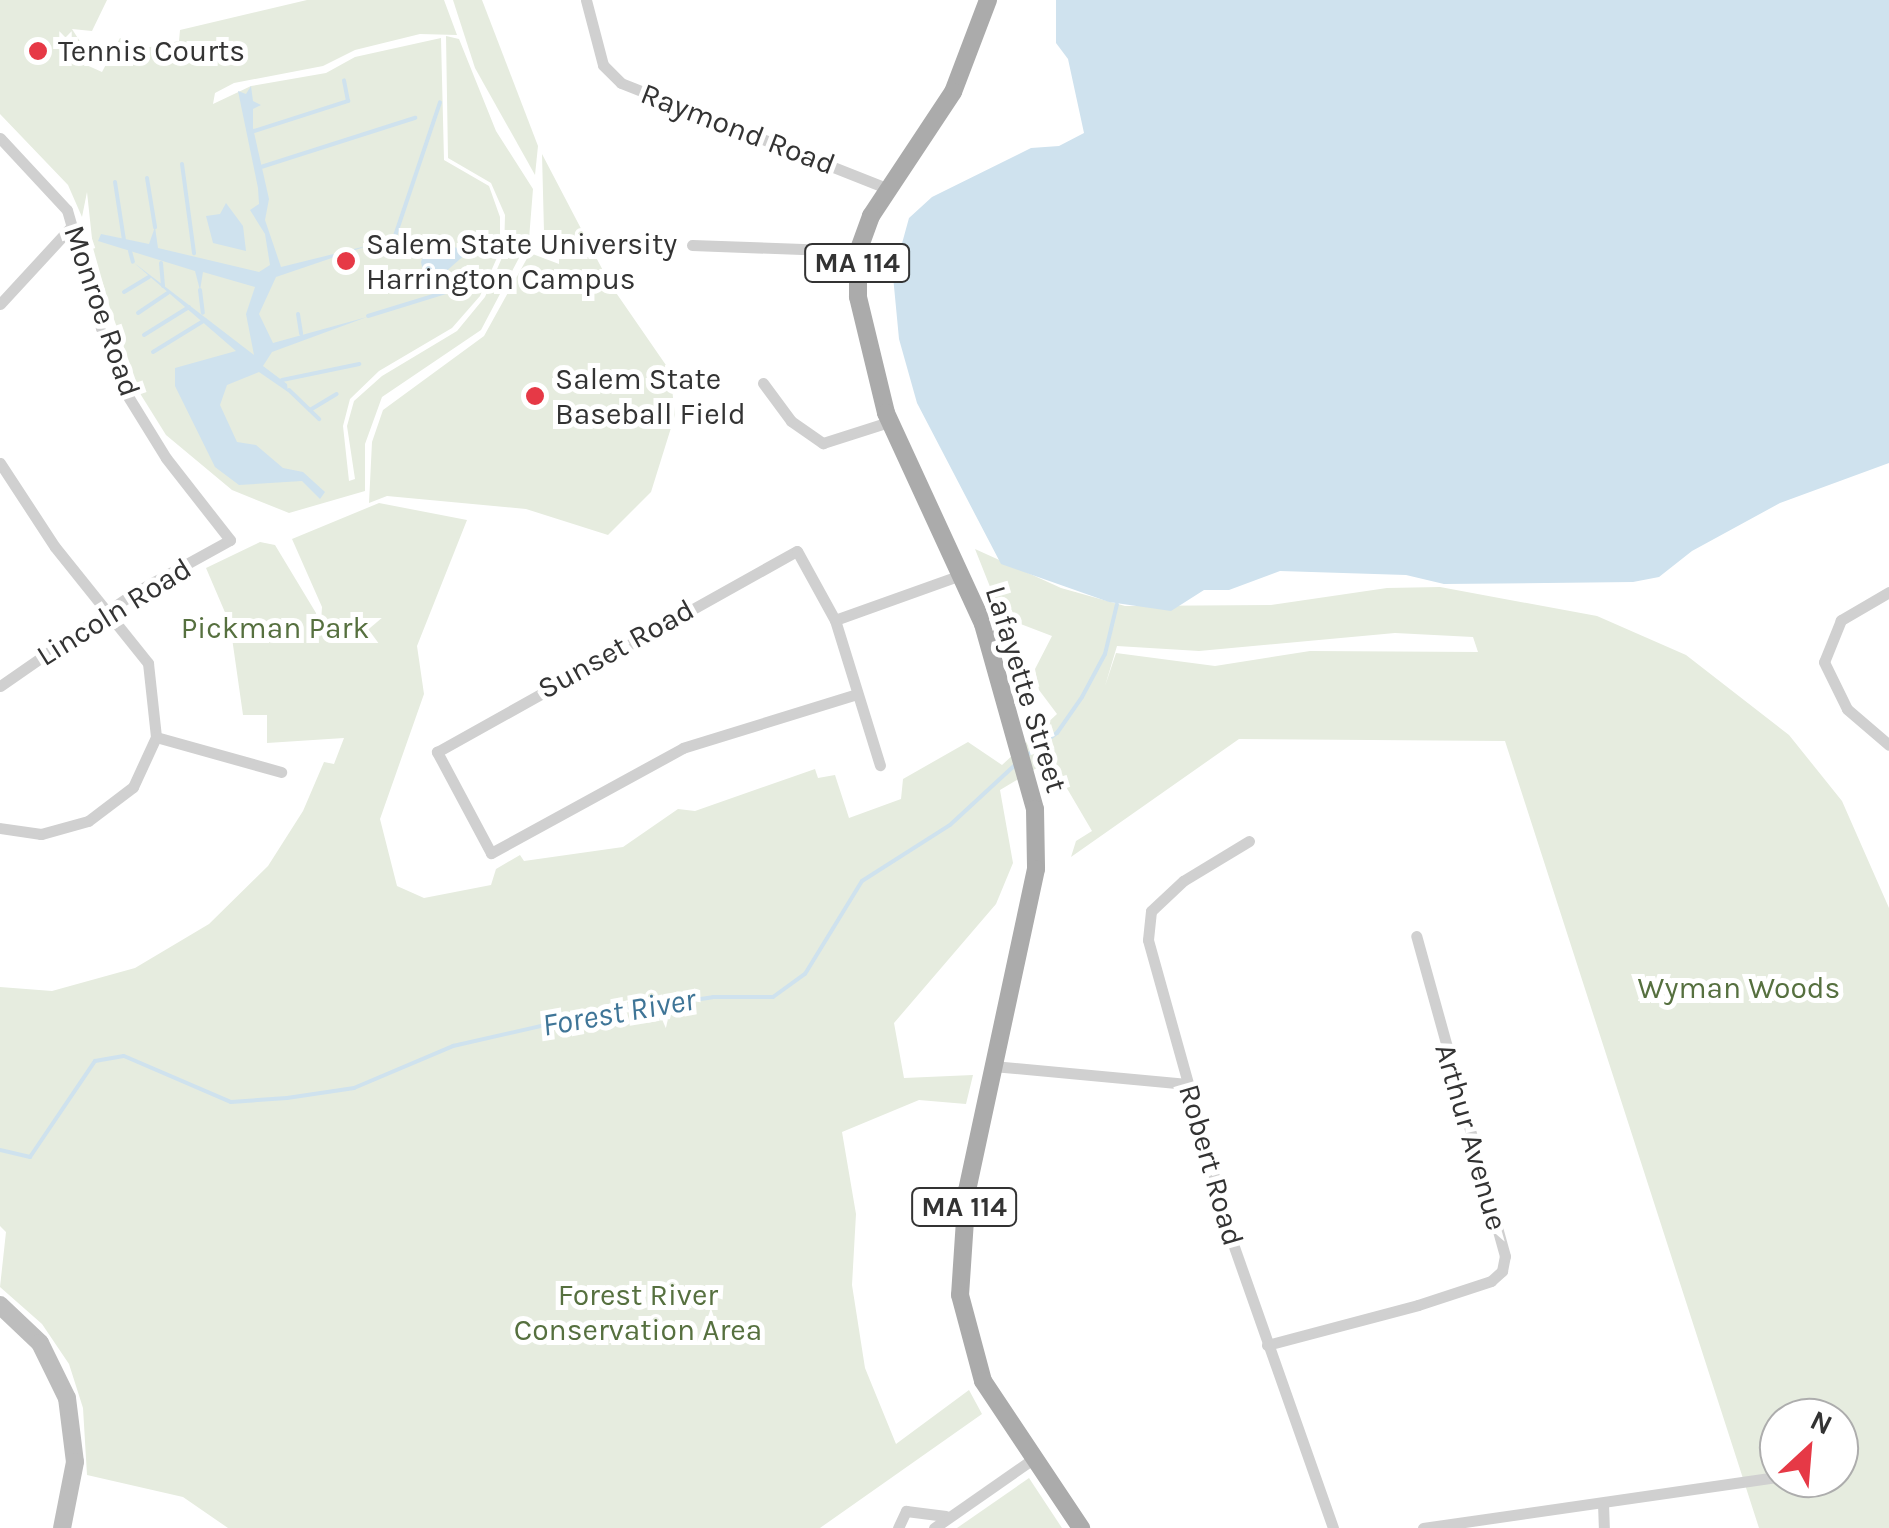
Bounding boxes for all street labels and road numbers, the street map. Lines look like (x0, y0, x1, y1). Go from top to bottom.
street label: Raymond Road (636, 75, 840, 183)
street label: Monroe Road (56, 221, 148, 401)
road number: MA 114 (802, 240, 912, 286)
street label: Lincoln Road (30, 550, 198, 674)
street label: Lafayette Street (977, 581, 1075, 797)
street label: Sunset Road (532, 591, 700, 707)
street label: Arthur Avenue (1427, 1040, 1515, 1234)
street label: Robert Road (1171, 1080, 1251, 1250)
road number: MA 114 (909, 1184, 1019, 1230)

